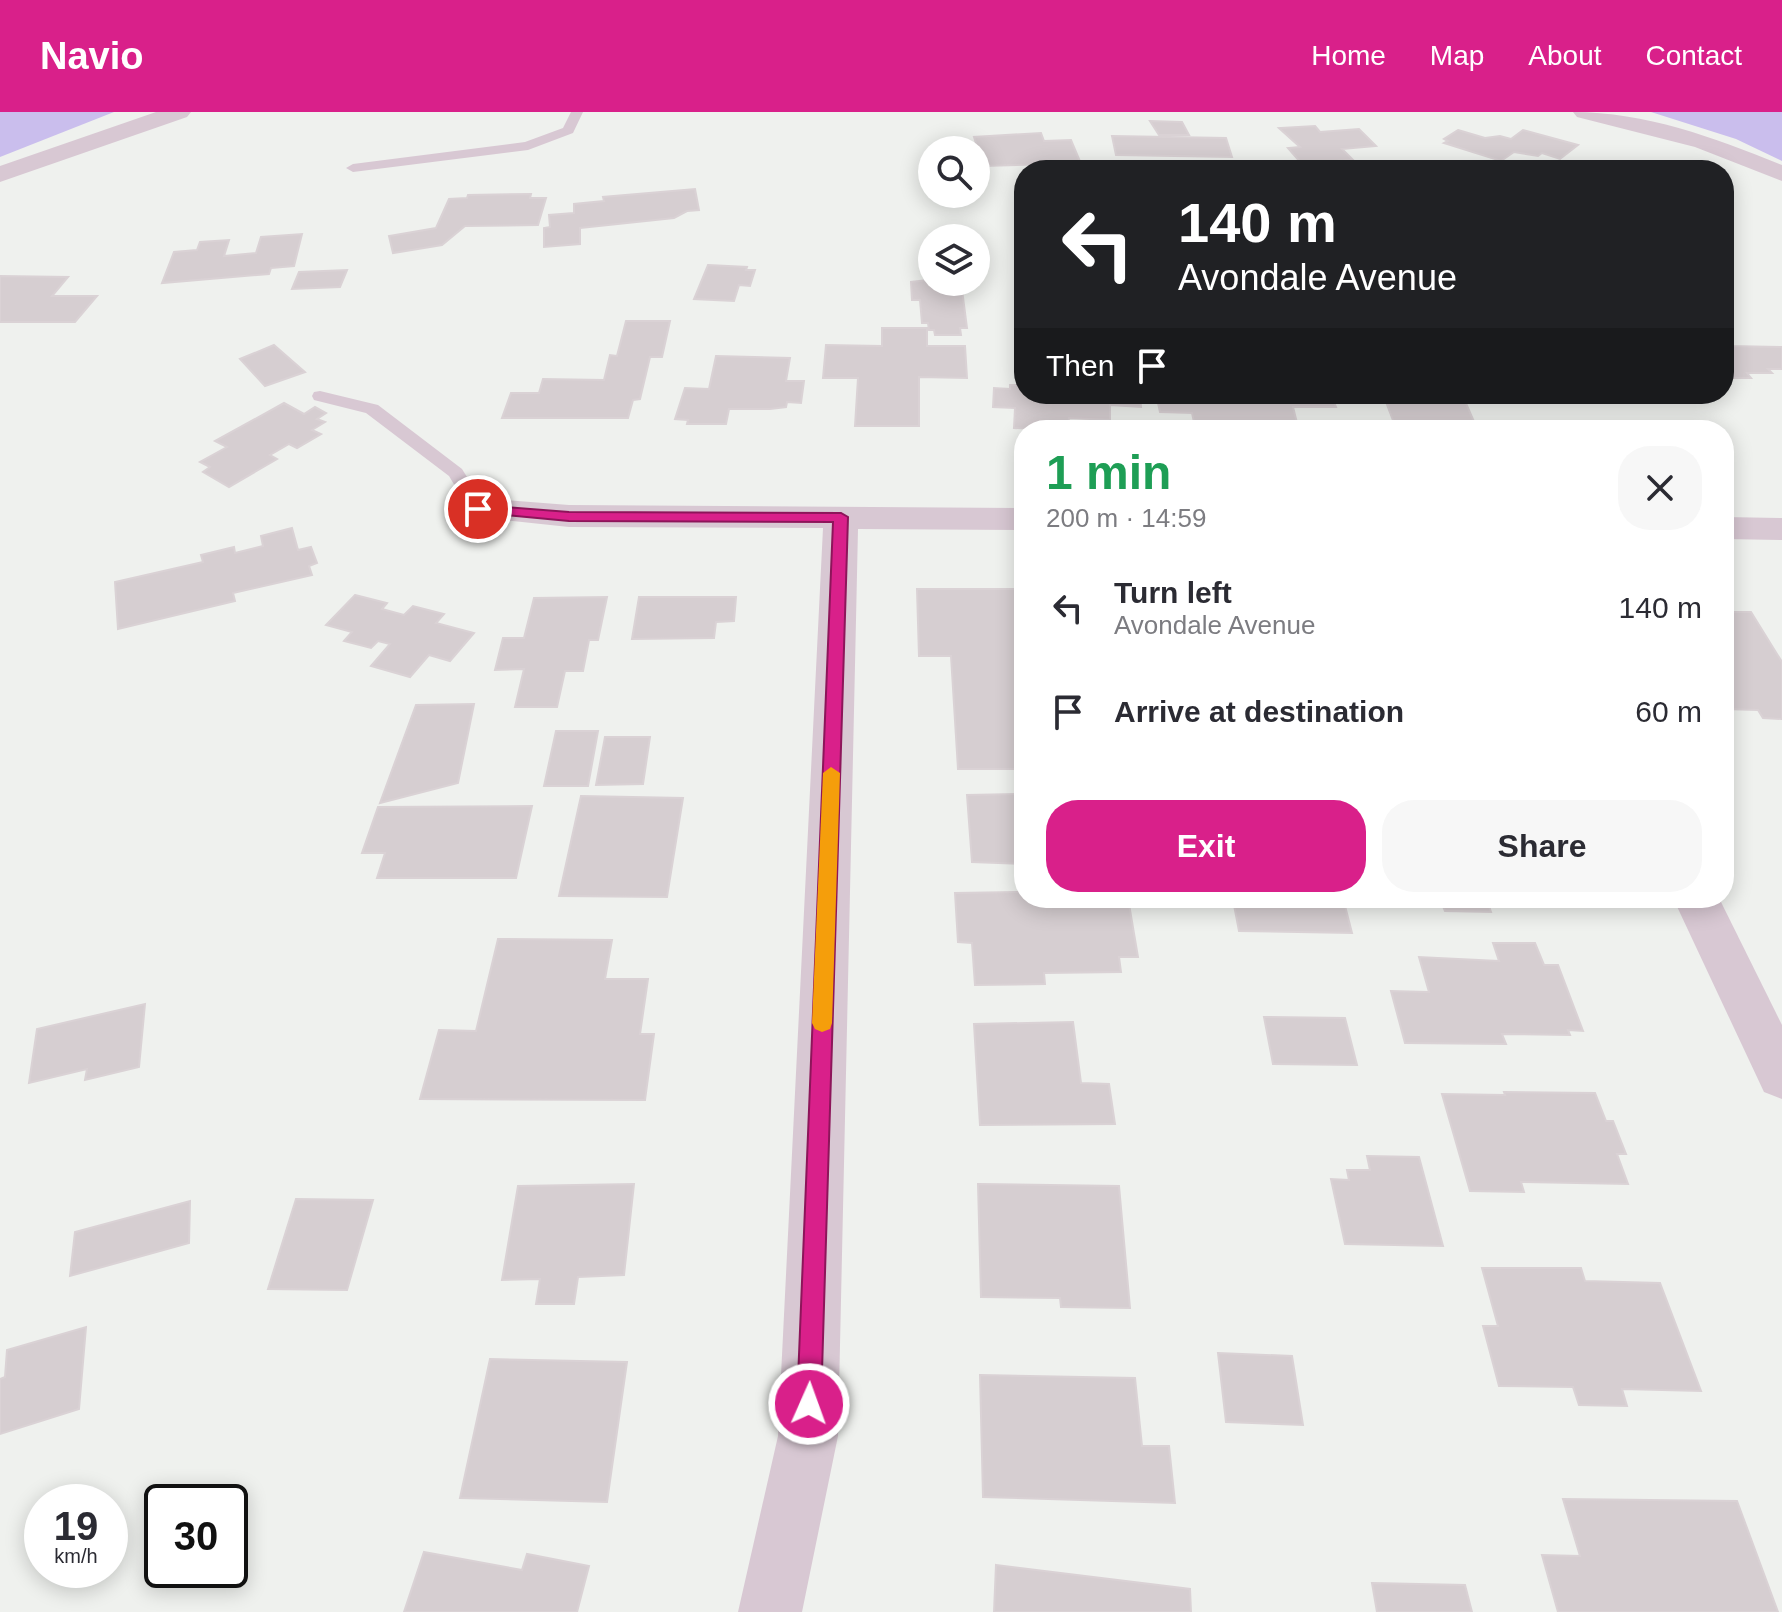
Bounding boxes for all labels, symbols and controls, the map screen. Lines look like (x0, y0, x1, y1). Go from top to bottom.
text: Navio (40, 35, 143, 77)
text: Home (1311, 40, 1386, 71)
text: Map (1430, 40, 1484, 71)
text: About (1528, 40, 1602, 71)
text: Contact (1646, 40, 1742, 71)
map controls (918, 136, 990, 296)
button: search (918, 136, 990, 208)
text: 140 m (1178, 191, 1337, 254)
icon: left (1046, 192, 1150, 296)
button: layers (918, 224, 990, 296)
text: Avondale Avenue (1178, 257, 1457, 298)
icon: arrive (1130, 344, 1174, 388)
text: Then (1046, 349, 1114, 382)
text: 1 min (1046, 446, 1171, 499)
button: close (1618, 446, 1702, 530)
pin (444, 475, 512, 543)
icon: arrive (456, 487, 500, 531)
text: 200 m · 14:59 (1046, 503, 1206, 533)
text: Turn left (1114, 576, 1232, 609)
icon: left (1046, 586, 1090, 630)
text: 140 m (1619, 591, 1702, 624)
text: Avondale Avenue (1114, 610, 1315, 640)
icon: arrive (1046, 690, 1090, 734)
text: Arrive at destination (1114, 695, 1404, 728)
text: 60 m (1635, 695, 1702, 728)
button: Exit (1046, 800, 1366, 892)
button: Share (1382, 800, 1702, 892)
position arrow (767, 1362, 851, 1446)
speed limit sign: 30 (144, 1484, 248, 1588)
text: 19 (54, 1504, 98, 1548)
text: km/h (54, 1545, 98, 1567)

